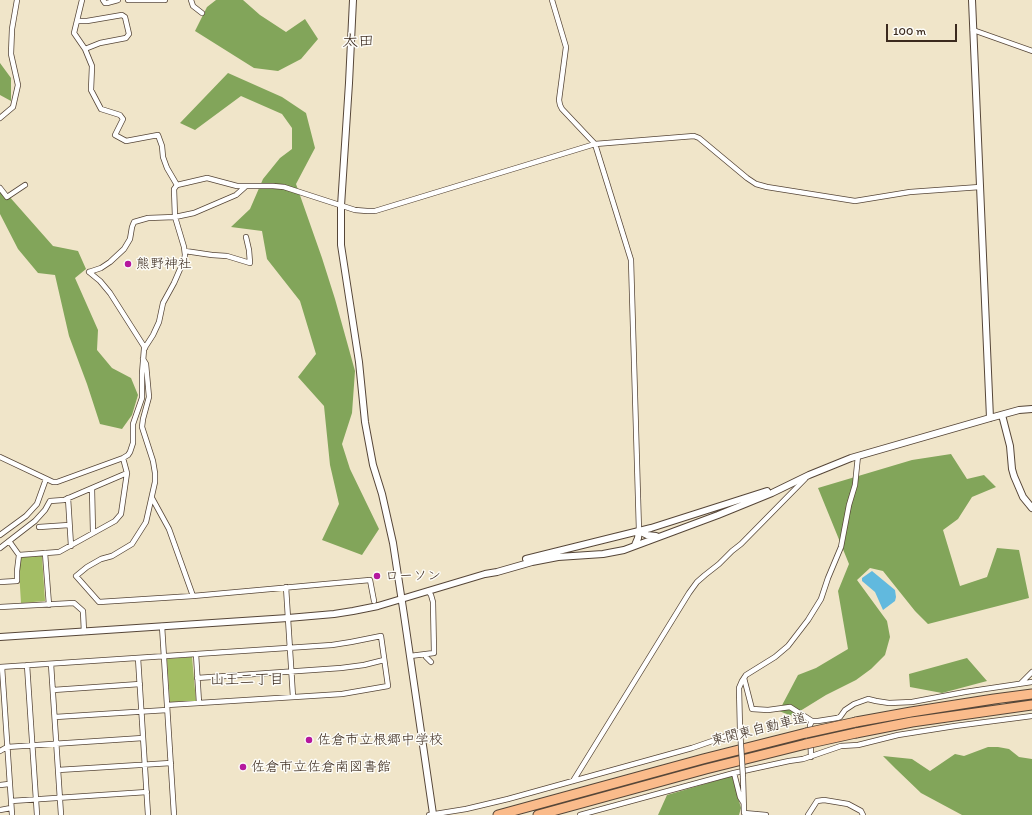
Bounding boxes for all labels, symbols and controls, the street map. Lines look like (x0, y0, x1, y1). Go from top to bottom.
scale bar (888, 16, 959, 42)
text: 100 m (893, 24, 926, 38)
district label: 太田 (342, 32, 374, 52)
place label: 熊野神社 (136, 256, 192, 272)
marker: 熊野神社 (123, 259, 133, 269)
place label: ローソン (385, 568, 441, 584)
marker: ローソン (372, 571, 382, 581)
district label: 山王二丁目 (210, 671, 284, 689)
street label: 東関東自動車道 (709, 710, 809, 750)
place label: 佐倉市立根郷中学校 (317, 732, 443, 748)
marker: 佐倉市立根郷中学校 (304, 735, 314, 745)
place label: 佐倉市立佐倉南図書館 (251, 759, 391, 775)
marker: 佐倉市立佐倉南図書館 (238, 762, 248, 772)

